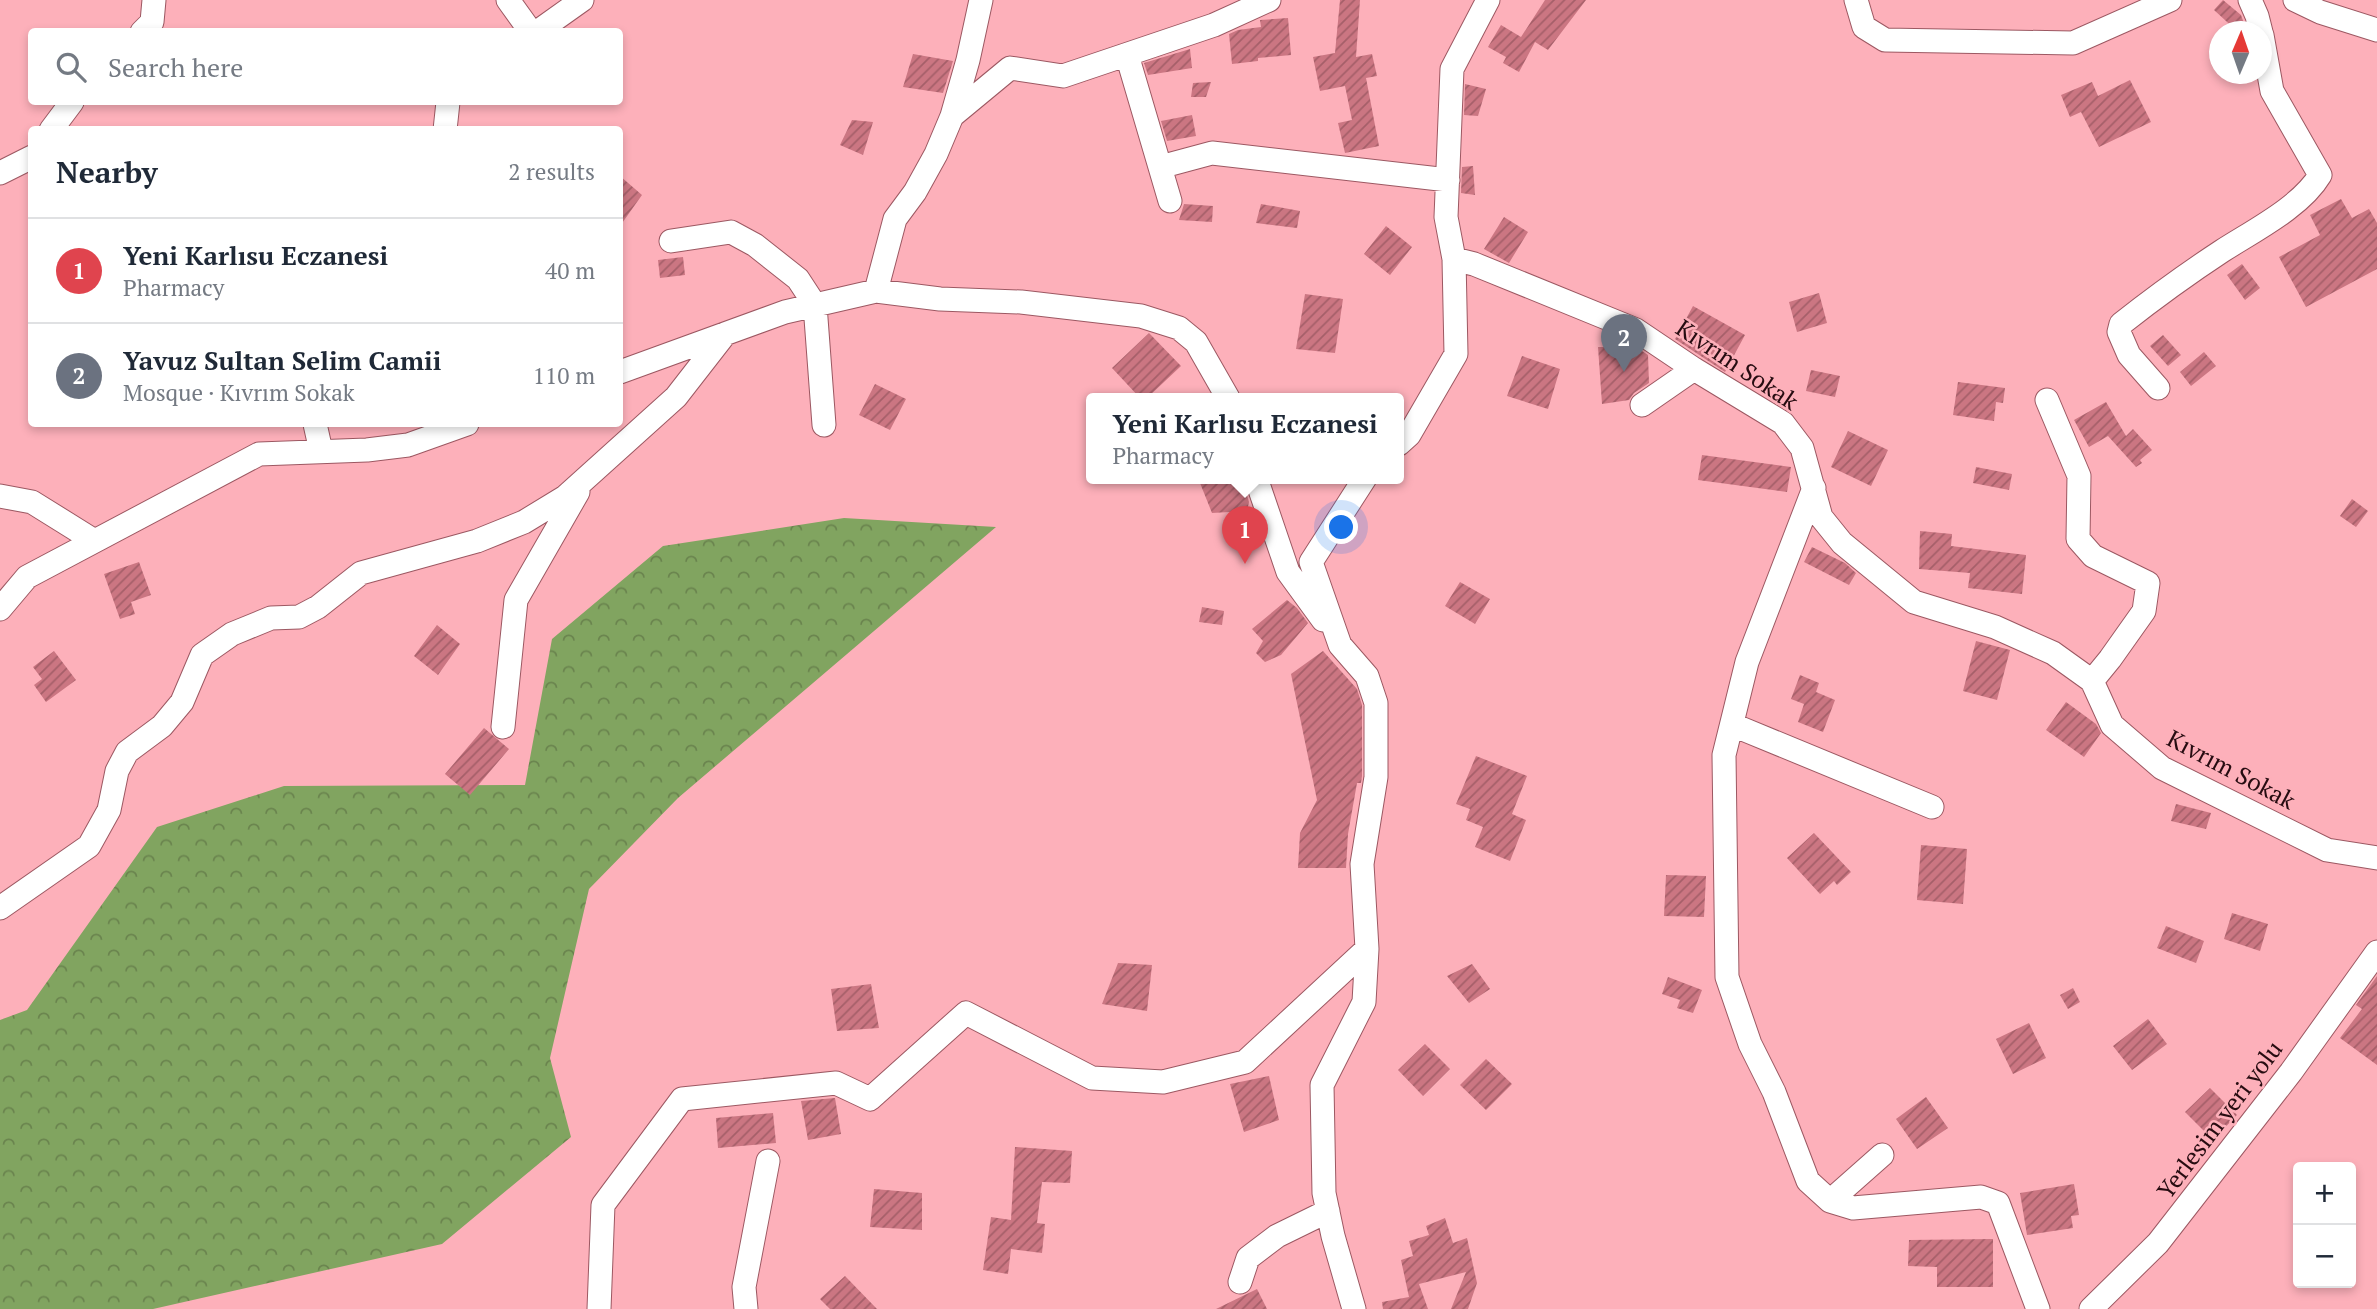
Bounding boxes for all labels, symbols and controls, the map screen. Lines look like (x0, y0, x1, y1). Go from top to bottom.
north arrow (2209, 21, 2272, 84)
search box (28, 28, 623, 105)
icon: search (52, 48, 90, 86)
text: Search here (108, 50, 243, 84)
text: Nearby (56, 152, 158, 192)
text: 2 results (508, 156, 595, 187)
text: Yeni Karlısu Eczanesi (123, 238, 388, 272)
text: 1 (73, 255, 86, 286)
text: 40 m (545, 255, 595, 286)
text: Pharmacy (123, 272, 224, 303)
street label: Kıvrım Sokak (1670, 312, 1805, 417)
pin: 2 (1601, 314, 1647, 372)
text: Yavuz Sultan Selim Camii (123, 343, 441, 377)
text: 2 (73, 360, 86, 391)
text: 110 m (533, 360, 595, 391)
text: Mosque · Kıvrım Sokak (123, 377, 355, 408)
popup (1086, 393, 1404, 484)
text: Yeni Karlısu Eczanesi (1112, 406, 1378, 440)
text: Pharmacy (1112, 440, 1214, 471)
pin: 1 (1222, 506, 1268, 564)
your location (1324, 510, 1358, 544)
street label: Kıvrım Sokak (2162, 722, 2302, 817)
street label: Yerlesim yeri yolu (2149, 1034, 2289, 1205)
map controls (2293, 1162, 2356, 1288)
button: + (2293, 1162, 2356, 1225)
button: − (2293, 1225, 2356, 1288)

